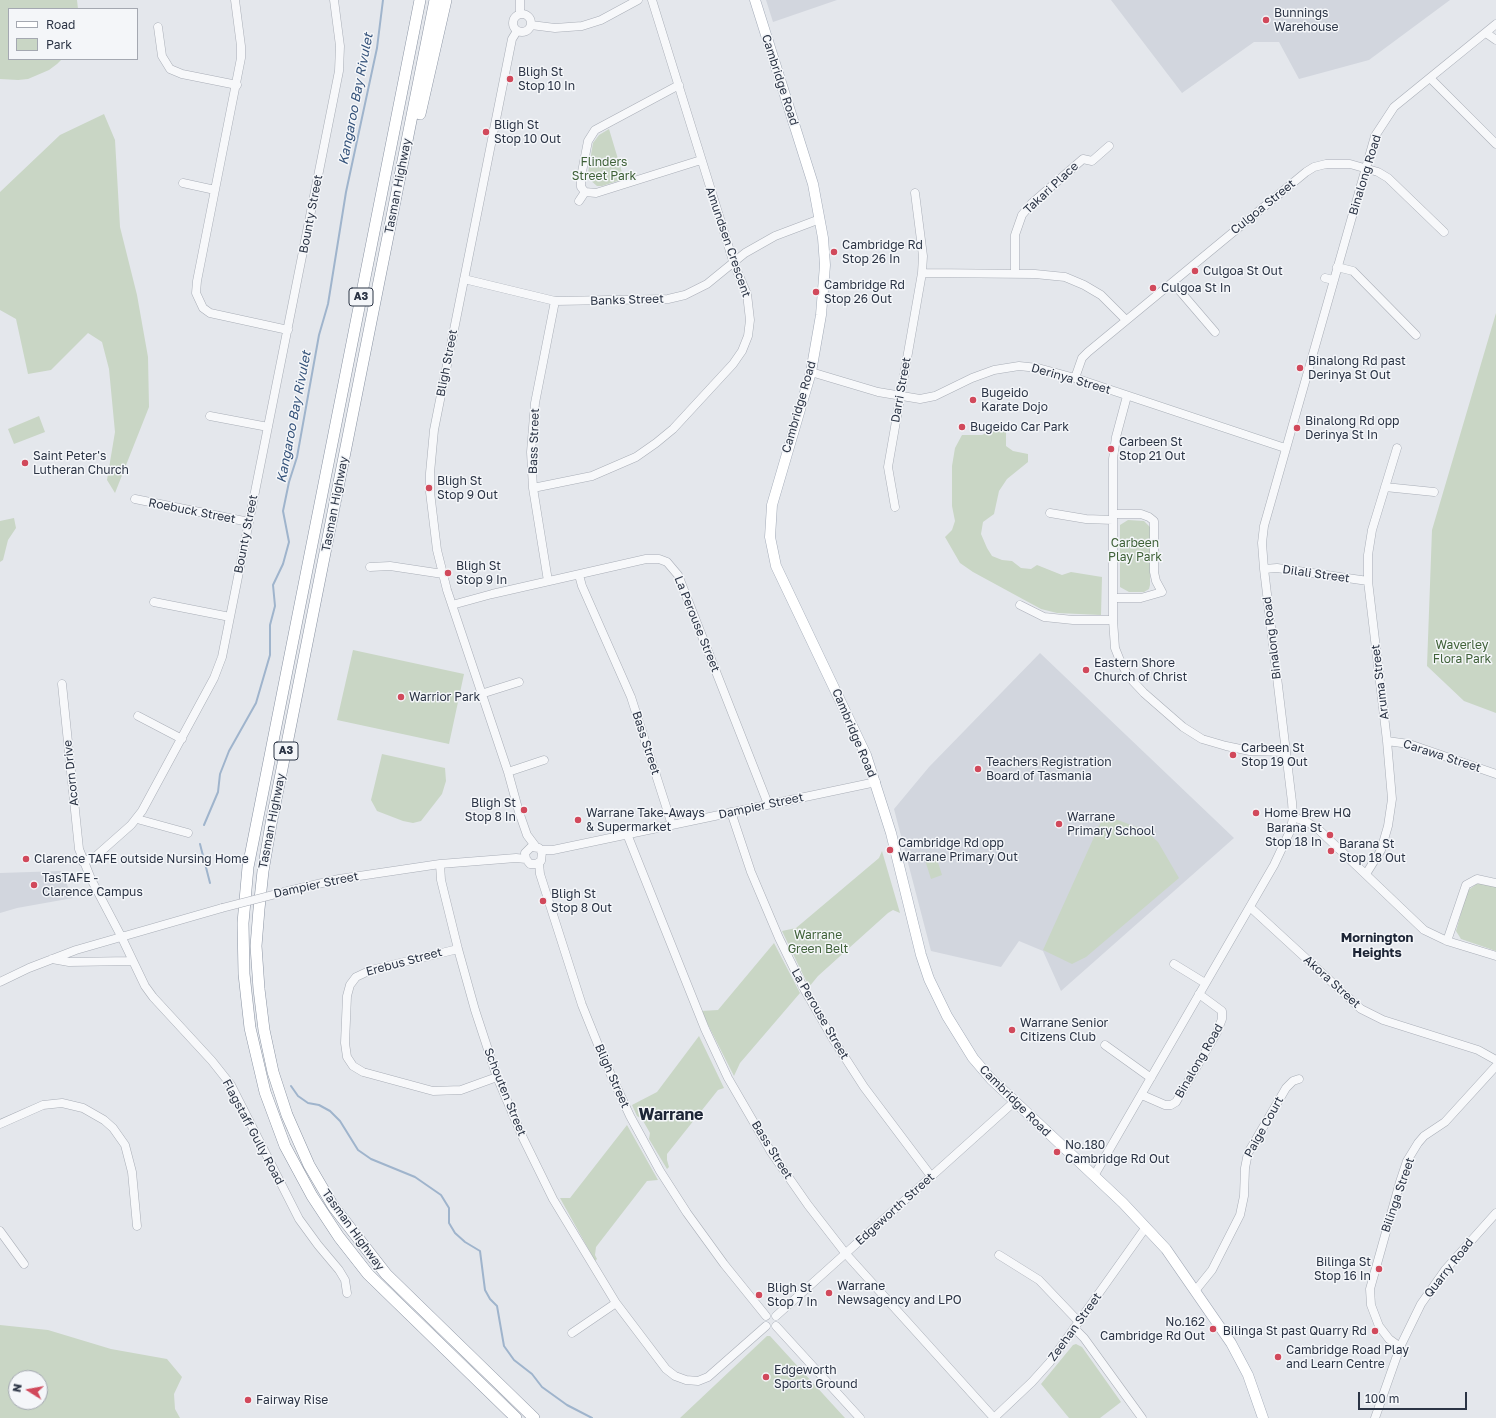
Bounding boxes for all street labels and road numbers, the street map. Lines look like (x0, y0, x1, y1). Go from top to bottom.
street label: Cambridge Road (758, 33, 802, 127)
street label: Binalong Road (1346, 133, 1384, 217)
street label: Tasman Highway (382, 137, 414, 235)
street label: Takari Place (1021, 159, 1081, 217)
street label: Bounty Street (296, 173, 326, 255)
street label: Culgoa Street (1228, 177, 1298, 237)
street label: Amundsen Crescent (702, 185, 754, 299)
road number: A3 (349, 288, 373, 306)
street label: Banks Street (590, 292, 664, 308)
street label: Bligh Street (433, 328, 461, 398)
street label: Darri Street (888, 356, 914, 424)
street label: Cambridge Road (779, 359, 819, 455)
street label: Derinya Street (1030, 361, 1112, 397)
street label: Bass Street (526, 408, 542, 474)
street label: Tasman Highway (319, 455, 351, 553)
street label: Bounty Street (231, 493, 261, 575)
street label: Roebuck Street (147, 495, 237, 527)
street label: Dilali Street (1281, 562, 1351, 586)
street label: La Perouse Street (671, 574, 723, 674)
street label: Binalong Road (1260, 596, 1284, 680)
street label: Aruma Street (1368, 643, 1392, 721)
street label: Cambridge Road (829, 686, 879, 780)
street label: Bass Street (629, 709, 663, 777)
street label: Carawa Street (1401, 737, 1483, 775)
street label: Acorn Drive (60, 739, 82, 807)
road number: A3 (274, 742, 298, 760)
street label: Tasman Highway (256, 772, 288, 870)
street label: Dampier Street (717, 790, 805, 822)
street label: Dampier Street (272, 869, 360, 901)
street label: Erebus Street (364, 945, 444, 979)
street label: Akora Street (1301, 953, 1363, 1011)
street label: La Perouse Street (788, 966, 852, 1062)
street label: Binalong Road (1172, 1021, 1226, 1101)
street label: Bligh Street (592, 1042, 632, 1110)
street label: Schouten Street (481, 1046, 529, 1138)
street label: Cambridge Road (976, 1062, 1054, 1140)
street label: Flagstaff Gully Road (219, 1077, 287, 1187)
street label: Paige Court (1241, 1094, 1287, 1160)
street label: Bass Street (748, 1118, 796, 1182)
street label: Bilinga Street (1378, 1156, 1418, 1234)
street label: Edgeworth Street (853, 1170, 937, 1248)
street label: Tasman Highway (319, 1187, 387, 1273)
street label: Quarry Road (1421, 1235, 1477, 1301)
street label: Zeehan Street (1045, 1290, 1105, 1364)

